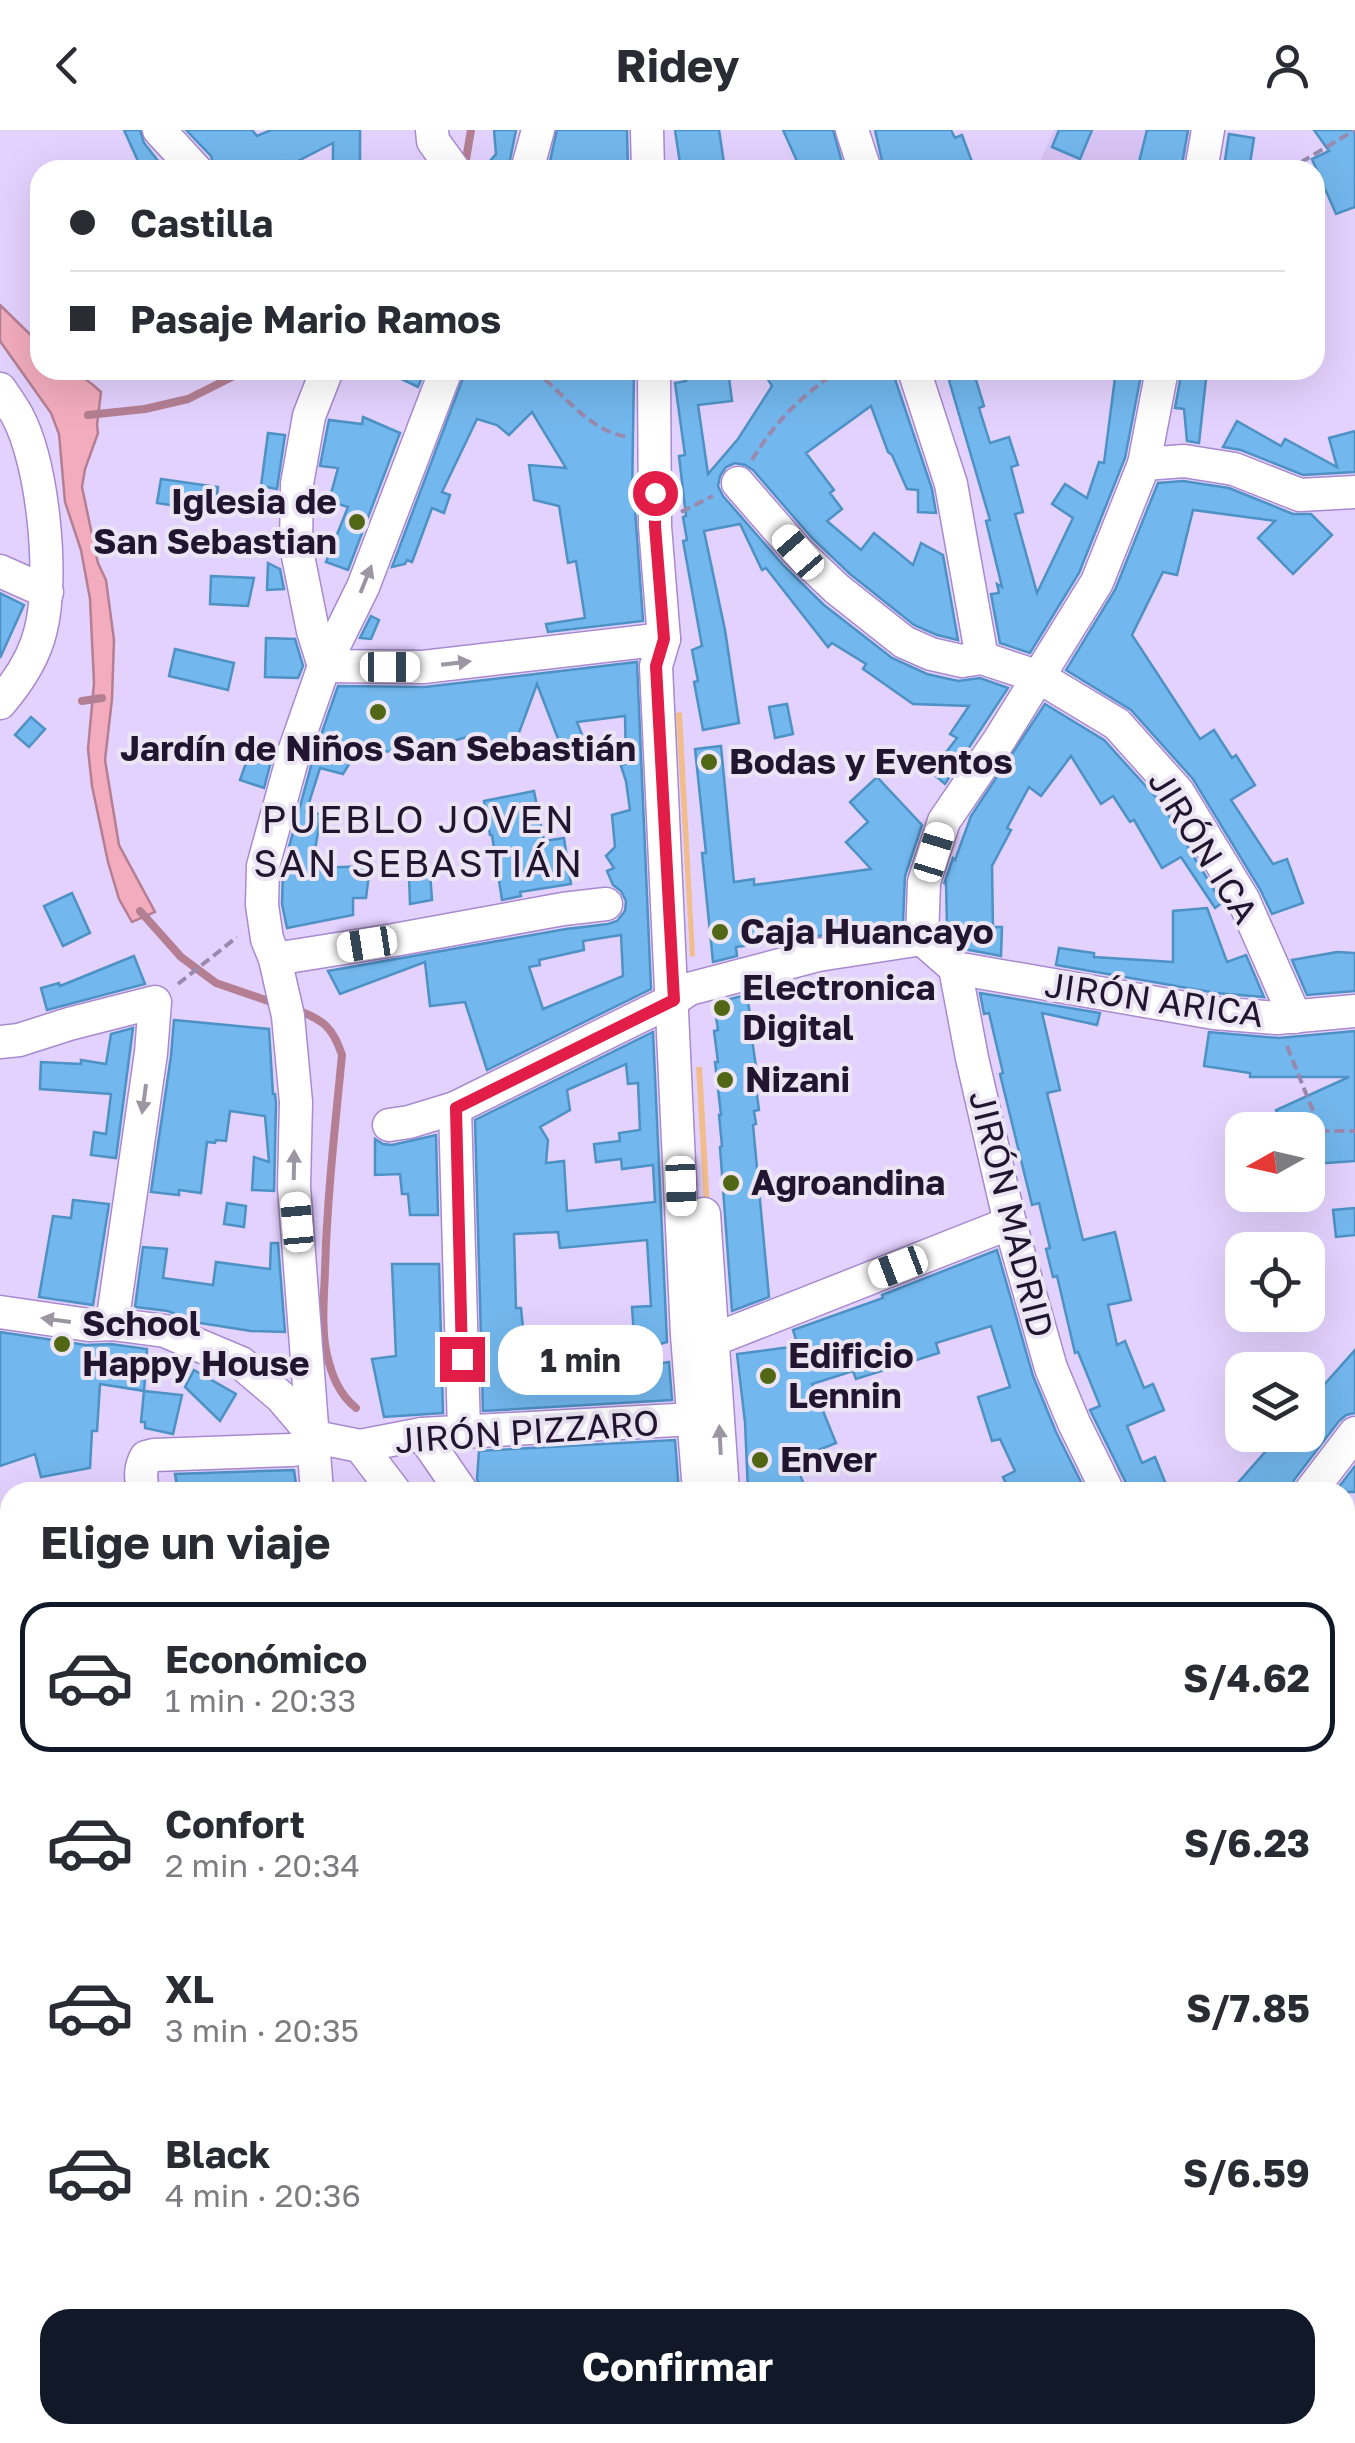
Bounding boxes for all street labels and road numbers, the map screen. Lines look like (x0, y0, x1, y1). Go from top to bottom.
street label: JIRÓN ICA (1140, 762, 1267, 931)
street label: JIRÓN ARICA (1042, 963, 1266, 1035)
street label: JIRÓN MADRID (961, 1086, 1063, 1341)
street label: JIRÓN PIZZARO (393, 1401, 661, 1461)

